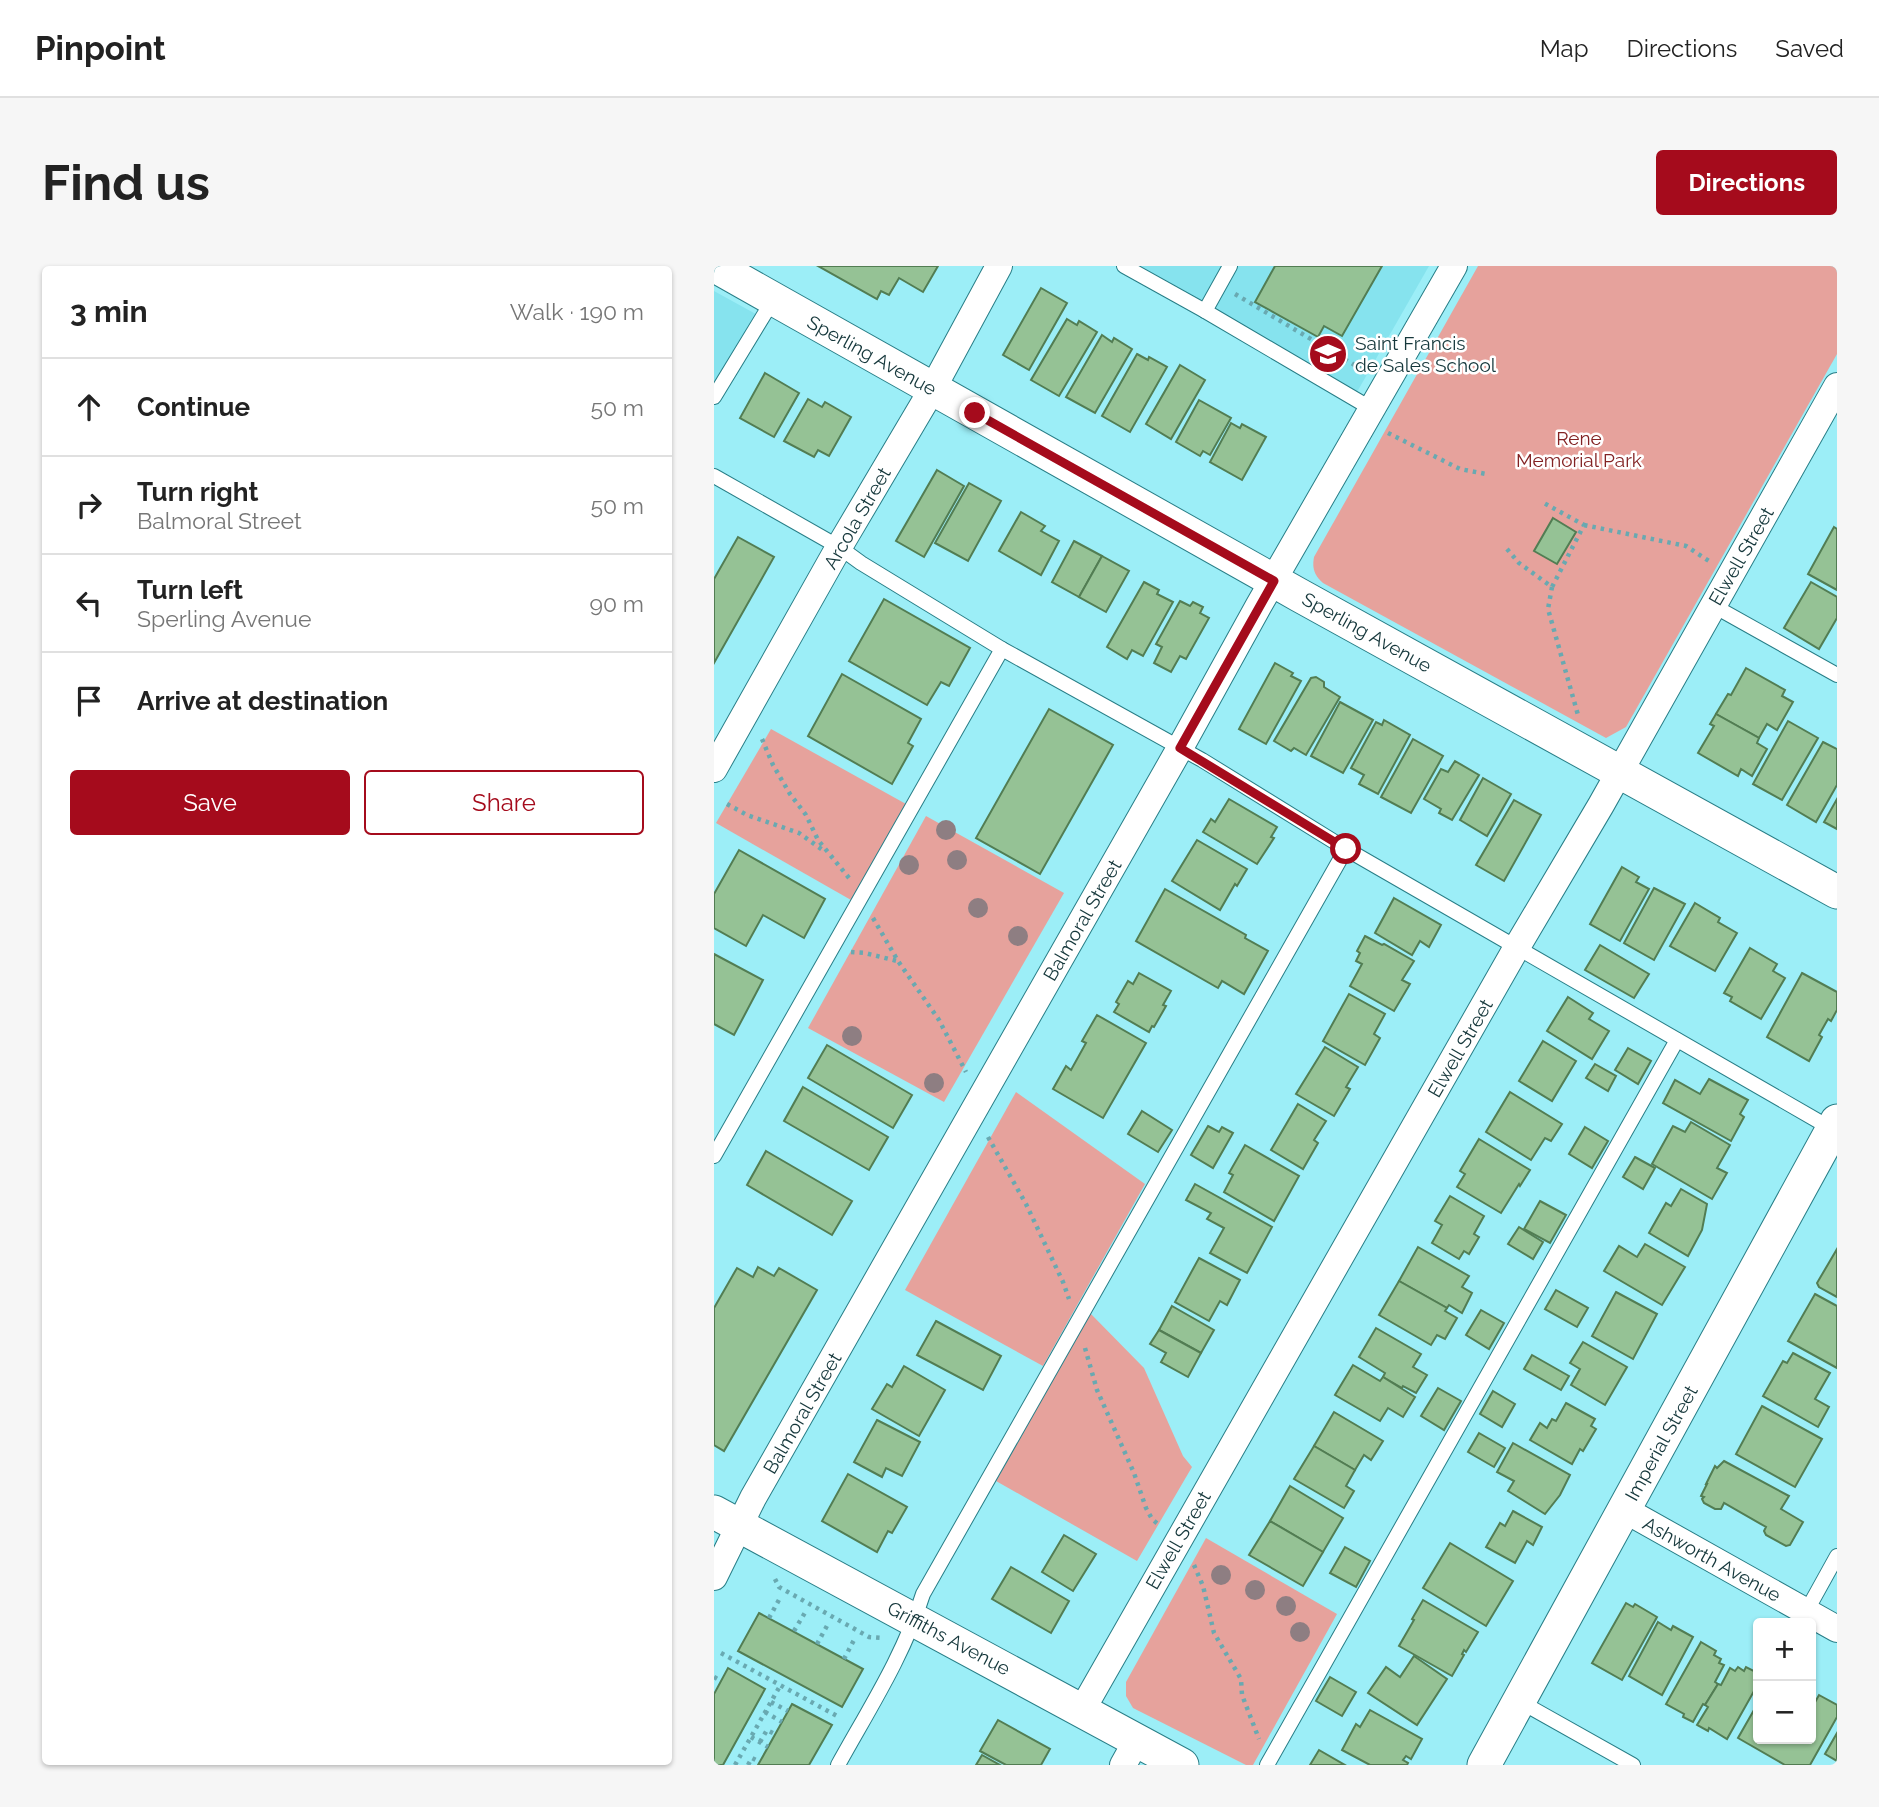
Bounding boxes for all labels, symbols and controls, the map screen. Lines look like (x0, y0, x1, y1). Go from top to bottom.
text: Pinpoint (35, 29, 166, 68)
text: Map (1540, 34, 1589, 63)
text: Directions (1627, 34, 1737, 63)
text: Saved (1775, 34, 1844, 63)
button: Directions (1656, 150, 1837, 215)
text: Find us (42, 154, 210, 211)
text: 3 min (70, 294, 148, 329)
text: Walk · 190 m (510, 298, 644, 325)
street label: Sperling Avenue (804, 310, 940, 400)
place label: Saint Francis de Sales School (1355, 332, 1497, 376)
school or university icon: Saint Francis de Sales School (1307, 333, 1349, 375)
icon: ahead (70, 388, 108, 426)
text: Continue (137, 392, 250, 422)
text: 50 m (590, 394, 644, 421)
route end (959, 397, 990, 428)
park label: Rene Memorial Park (1516, 427, 1642, 471)
street label: Arcola Street (819, 463, 895, 573)
text: Turn right (137, 477, 258, 507)
icon: right (70, 486, 108, 524)
text: 50 m (590, 492, 644, 519)
street label: Elwell Street (1704, 502, 1778, 609)
text: Balmoral Street (137, 507, 302, 534)
text: Turn left (137, 575, 243, 605)
icon: left (70, 584, 108, 622)
street label: Sperling Avenue (1299, 587, 1435, 677)
text: 90 m (589, 590, 644, 617)
text: Sperling Avenue (137, 605, 311, 632)
icon: arrive (70, 682, 108, 720)
text: Arrive at destination (137, 686, 388, 716)
button: Save (70, 770, 350, 835)
button: Share (364, 770, 644, 835)
route start (1330, 833, 1361, 864)
street label: Balmoral Street (1038, 855, 1126, 984)
street label: Elwell Street (1423, 994, 1497, 1101)
street label: Balmoral Street (758, 1348, 846, 1477)
street label: Imperial Street (1620, 1381, 1702, 1504)
street label: Elwell Street (1141, 1486, 1215, 1593)
street label: Ashworth Avenue (1639, 1512, 1785, 1606)
street label: Griffiths Avenue (884, 1596, 1014, 1680)
map controls (1753, 1618, 1816, 1744)
button: + (1753, 1618, 1816, 1681)
button: − (1753, 1681, 1816, 1744)

